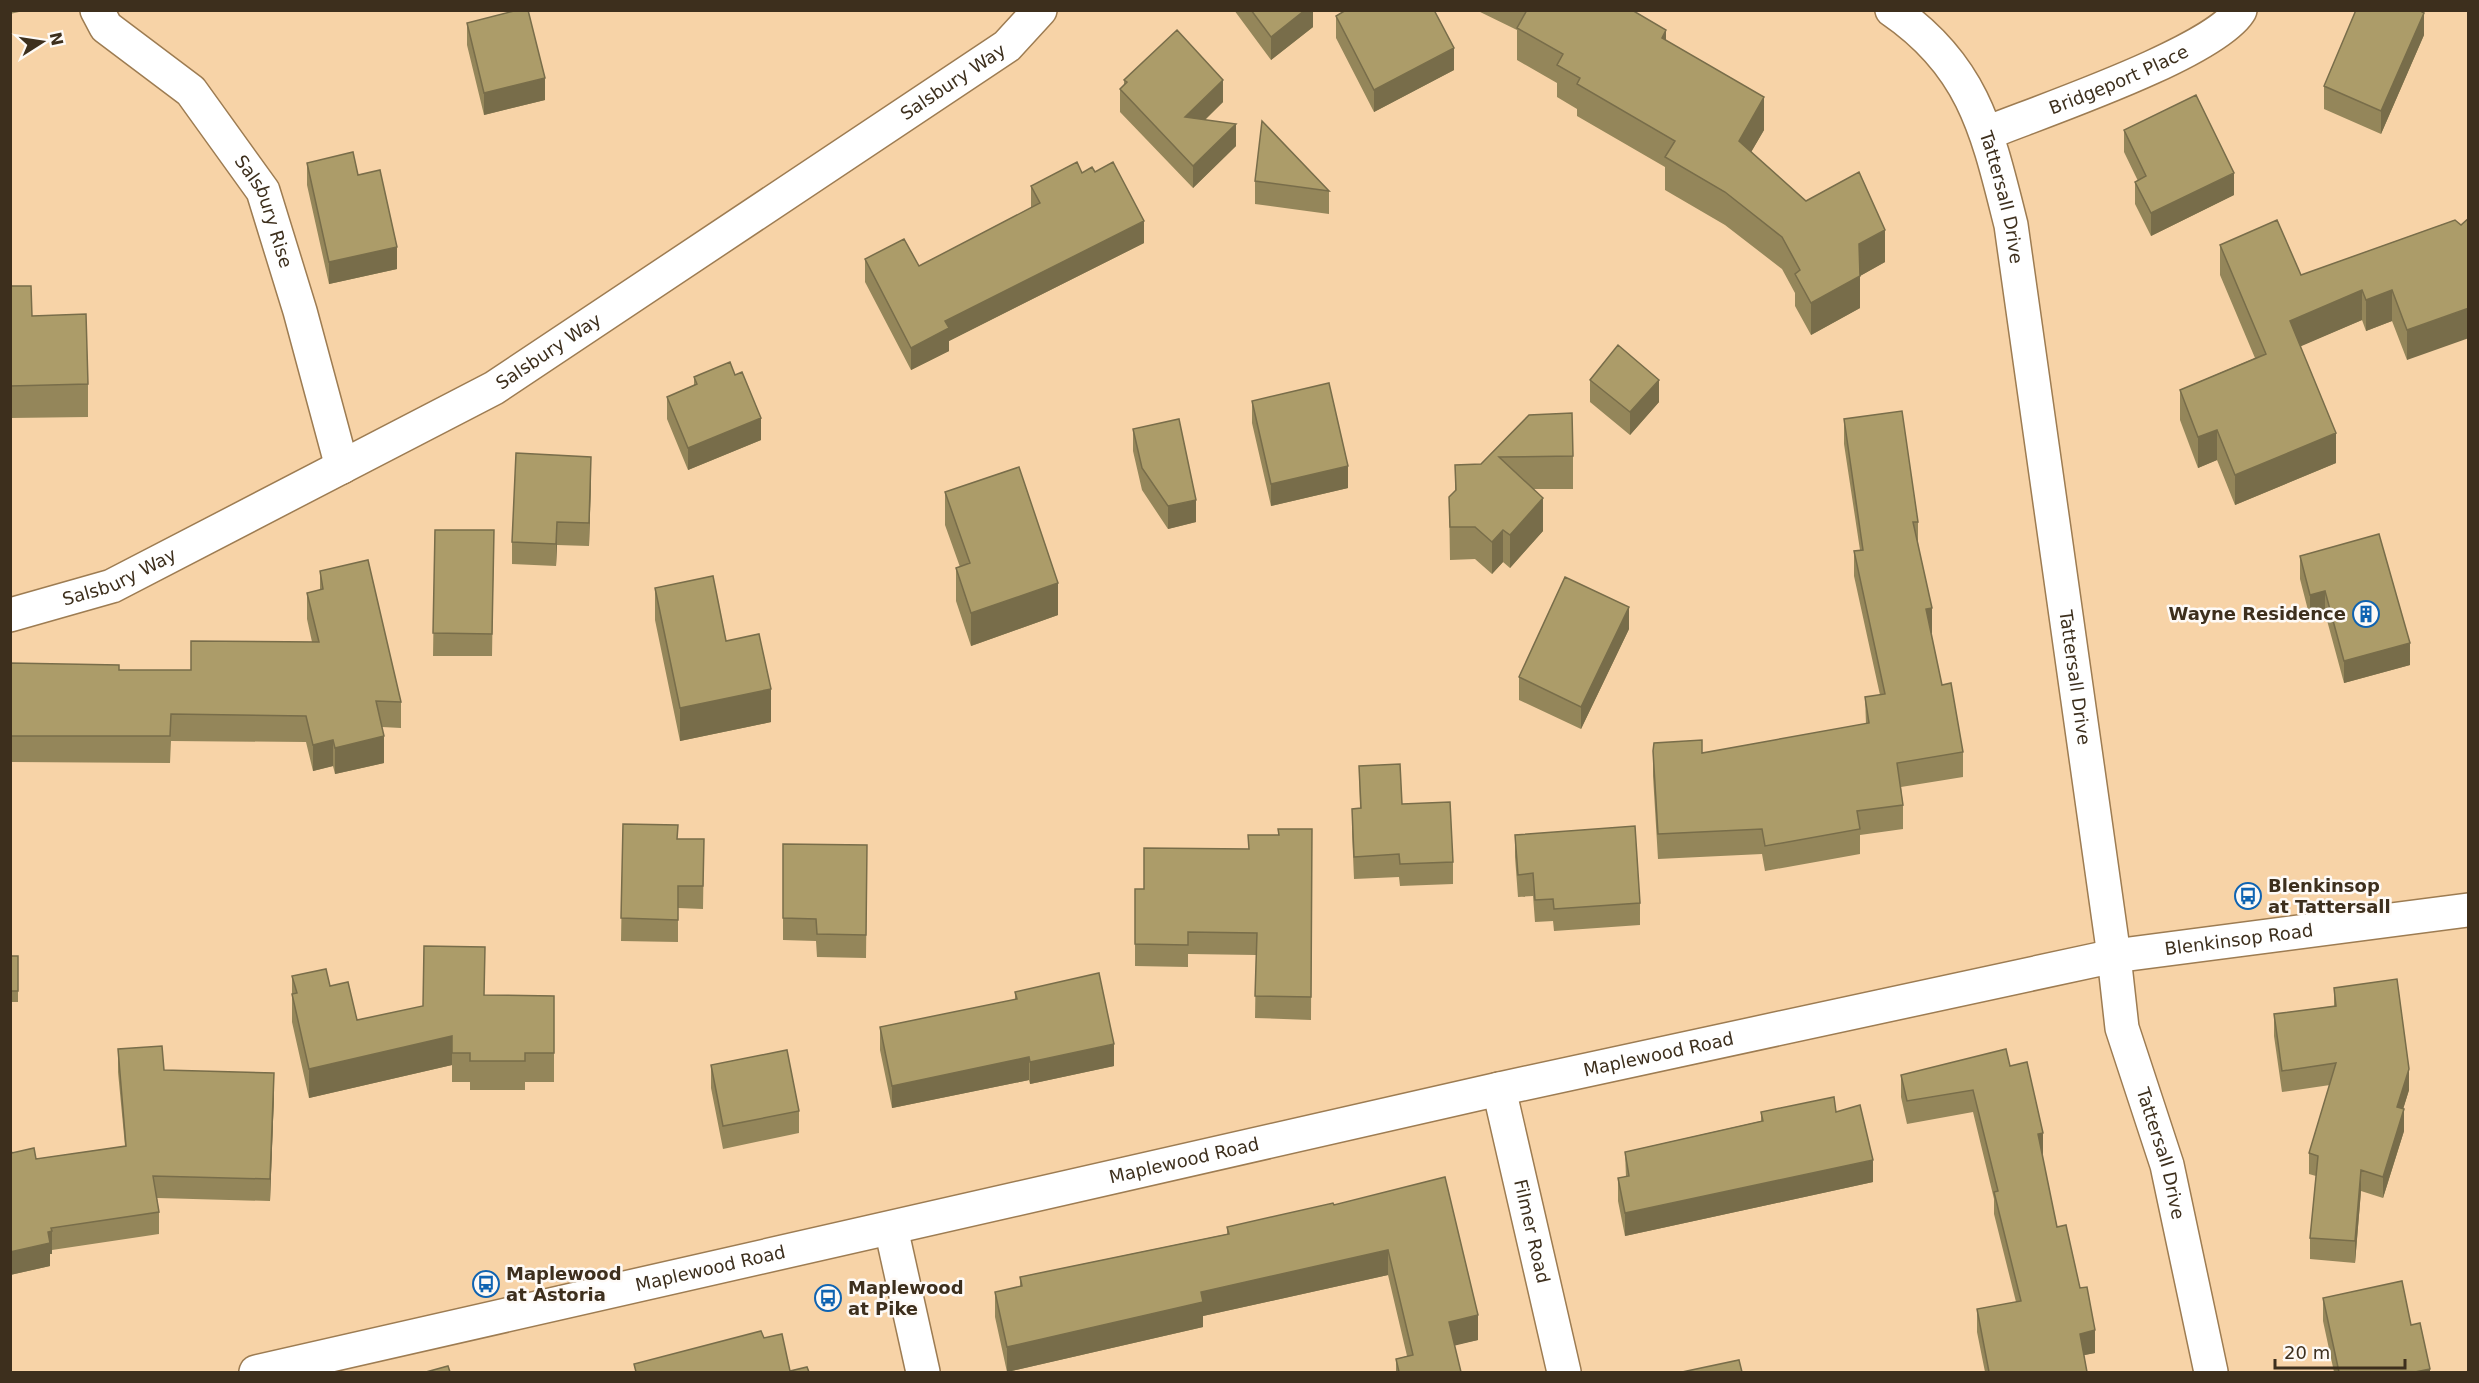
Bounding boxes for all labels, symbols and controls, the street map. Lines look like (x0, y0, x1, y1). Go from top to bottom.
north arrow (12, 12, 72, 72)
text: N (45, 30, 67, 48)
street label: Salsbury Way (896, 39, 1010, 124)
street label: Bridgeport Place (2046, 40, 2192, 118)
street label: Tattersall Drive (1975, 127, 2027, 265)
street label: Salsbury Rise (231, 151, 297, 270)
street label: Salsbury Way (492, 308, 605, 394)
street label: Salsbury Way (60, 543, 180, 610)
building icon: Wayne Residence (2351, 599, 2381, 629)
place label: Wayne Residence (2168, 603, 2346, 624)
street label: Tattersall Drive (2055, 608, 2095, 746)
place label: Blenkinsop at Tattersall (2268, 875, 2391, 917)
bus stop icon: Blenkinsop at Tattersall (2233, 881, 2263, 911)
street label: Blenkinsop Road (2163, 919, 2314, 959)
street label: Maplewood Road (1581, 1028, 1735, 1080)
street label: Tattersall Drive (2132, 1084, 2189, 1221)
street label: Maplewood Road (1107, 1133, 1261, 1187)
street label: Filmer Road (1510, 1177, 1554, 1285)
street label: Maplewood Road (633, 1241, 787, 1295)
place label: Maplewood at Astoria (506, 1263, 622, 1305)
bus stop icon: Maplewood at Astoria (471, 1269, 501, 1299)
place label: Maplewood at Pike (848, 1277, 964, 1319)
bus stop icon: Maplewood at Pike (813, 1283, 843, 1313)
scale bar (2275, 1332, 2406, 1370)
text: 20 m (2284, 1342, 2330, 1363)

